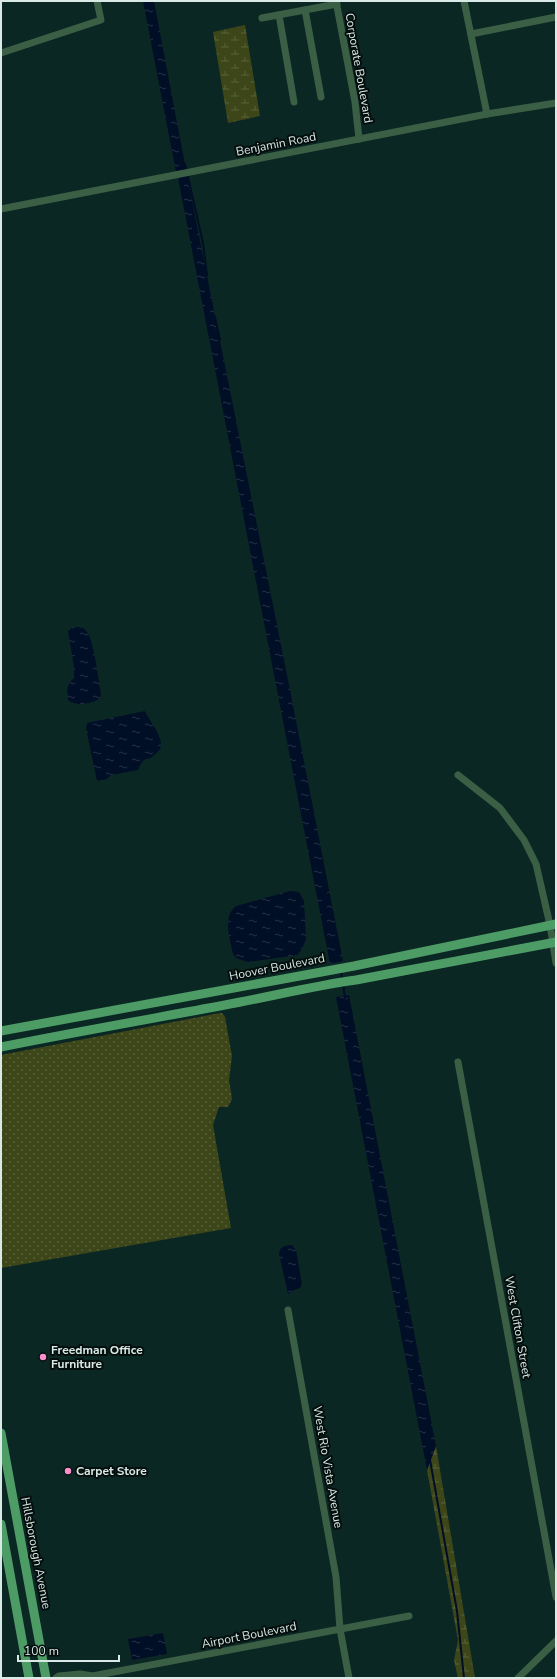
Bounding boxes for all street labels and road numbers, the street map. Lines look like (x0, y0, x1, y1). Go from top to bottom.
street label: Corporate Boulevard (341, 12, 377, 124)
street label: Benjamin Road (235, 128, 317, 160)
street label: Hoover Boulevard (228, 950, 326, 984)
street label: West Clifton Street (501, 1275, 535, 1380)
street label: West Rio Vista Avenue (309, 1405, 347, 1529)
street label: Hillsborough Avenue (17, 1496, 55, 1610)
street label: Airport Boulevard (200, 1618, 298, 1652)

